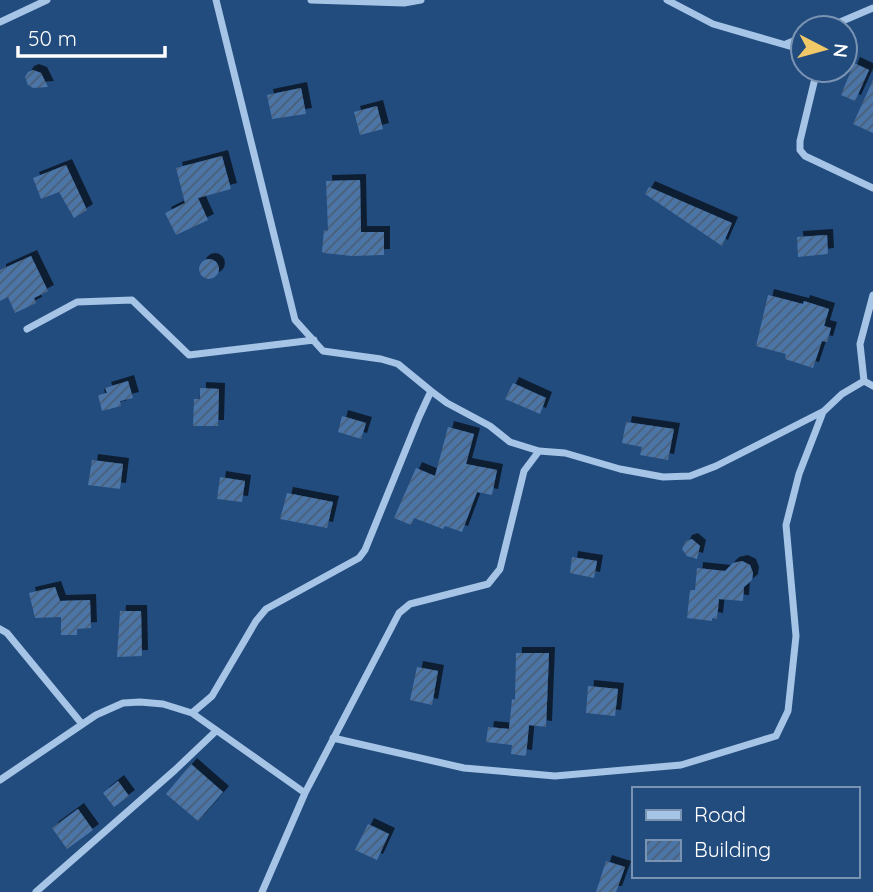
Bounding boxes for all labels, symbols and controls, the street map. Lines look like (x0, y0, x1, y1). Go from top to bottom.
scale bar (18, 14, 164, 58)
north arrow (789, 14, 859, 84)
text: 50 m (28, 25, 77, 51)
text: N (828, 43, 854, 59)
legend (632, 787, 859, 878)
text: Road (694, 801, 746, 827)
text: Building (694, 836, 771, 862)

